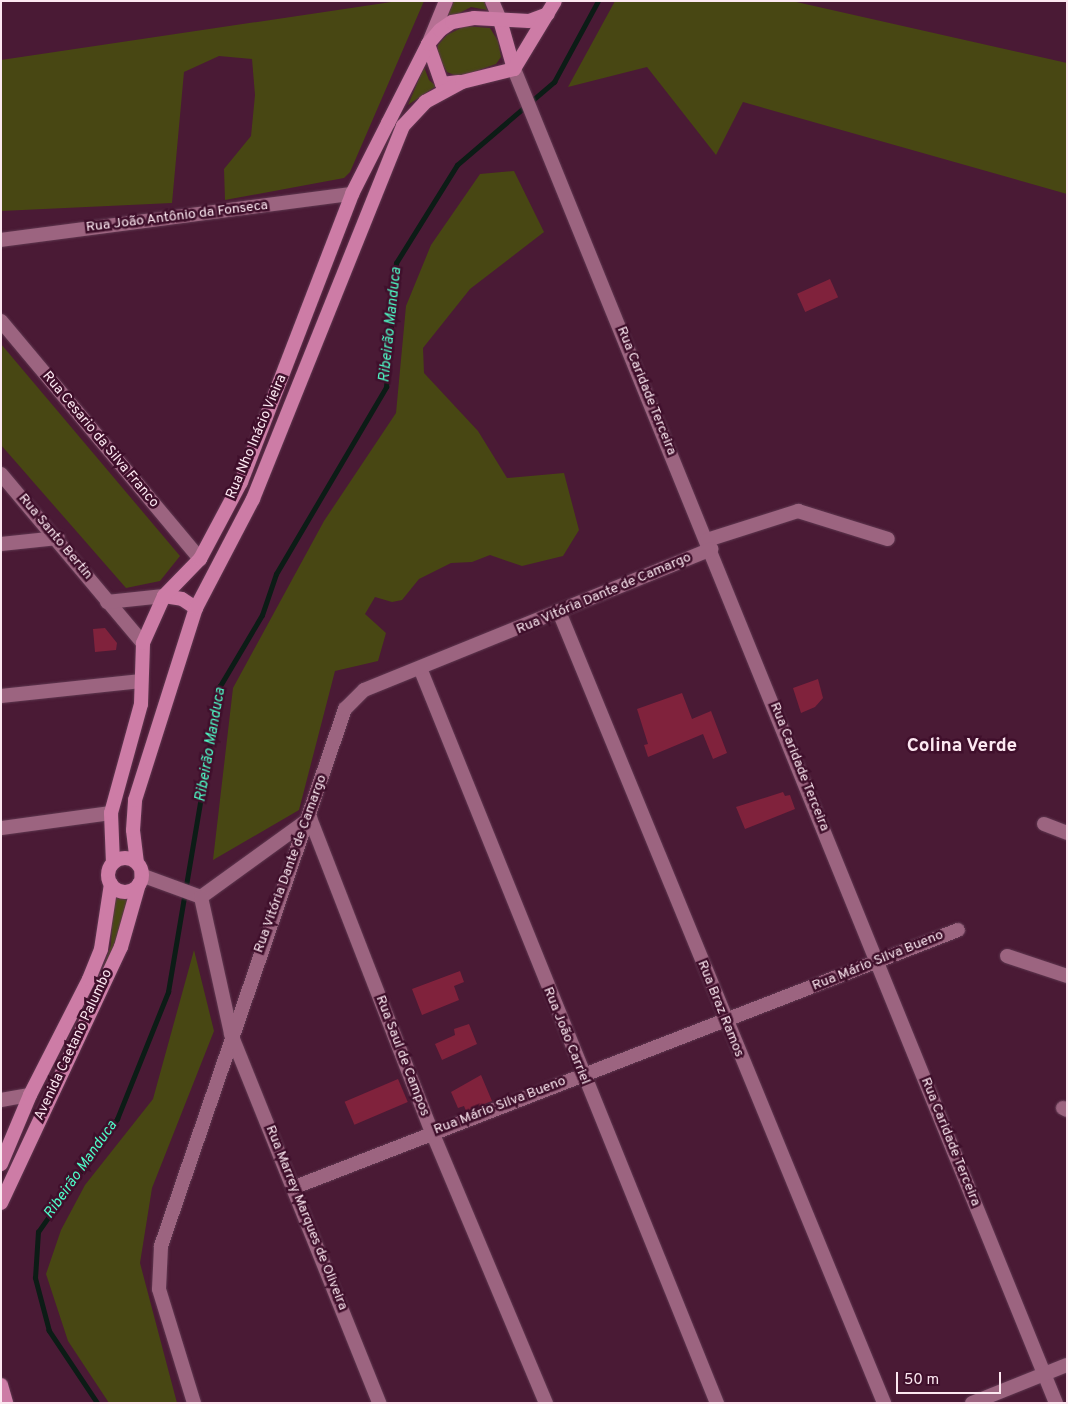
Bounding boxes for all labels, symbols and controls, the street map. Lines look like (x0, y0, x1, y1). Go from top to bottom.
street label: Rua João Antônio da Fonseca (85, 197, 269, 237)
water label: Ribeirão Manduca (376, 267, 406, 383)
street label: Rua Caridade Terceira (612, 324, 680, 458)
street label: Rua Cesario da Silva Franco (38, 369, 162, 511)
street label: Rua Nho Inácio Vieira (223, 372, 291, 502)
street label: Rua Santo Bertin (14, 491, 96, 583)
street label: Rua Vitória Dante de Camargo (514, 549, 694, 639)
water label: Ribeirão Manduca (192, 686, 230, 804)
street label: Rua Caridade Terceira (765, 700, 833, 834)
district label: Colina Verde (906, 736, 1018, 758)
street label: Rua Vitória Dante de Camargo (251, 772, 331, 956)
street label: Rua Mário Silva Bueno (810, 927, 946, 995)
street label: Rua Braz Ramos (693, 958, 747, 1060)
street label: Avenida Caetano Palumbo (32, 967, 116, 1123)
street label: Rua João Carriel (539, 985, 593, 1087)
street label: Rua Saul de Campos (371, 993, 433, 1119)
street label: Rua Mário Silva Bueno (432, 1073, 568, 1139)
street label: Rua Caridade Terceira (916, 1075, 984, 1209)
water label: Ribeirão Manduca (40, 1117, 122, 1223)
street label: Rua Marrey Marques de Oliveira (261, 1123, 351, 1313)
scale bar (898, 1362, 1003, 1394)
text: 50 m (904, 1371, 939, 1390)

